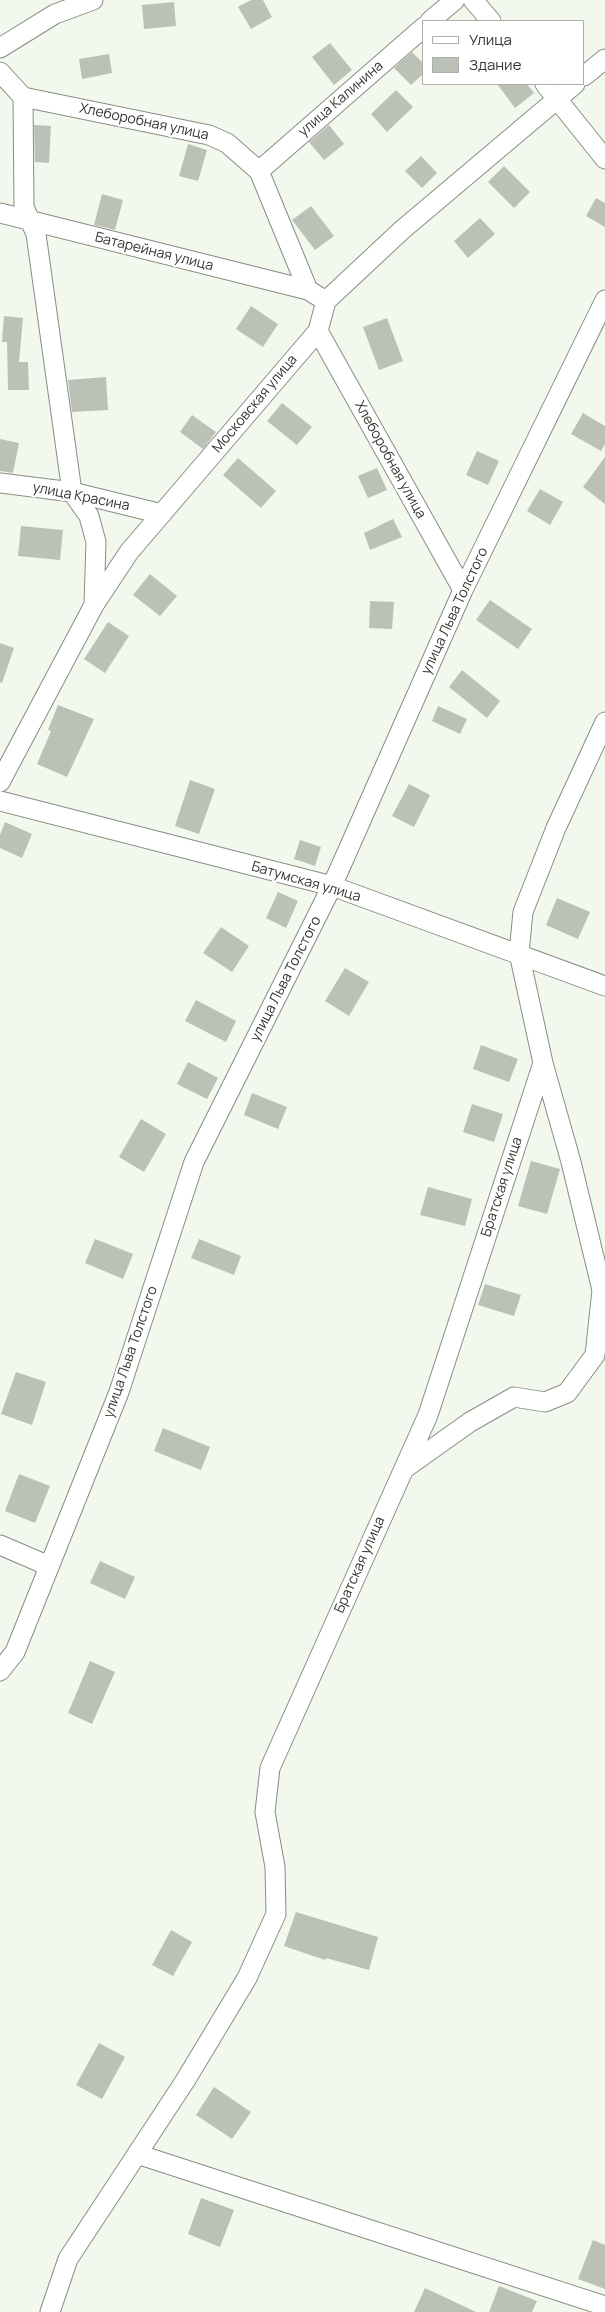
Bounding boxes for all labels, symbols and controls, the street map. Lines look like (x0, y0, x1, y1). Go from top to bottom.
legend (422, 20, 585, 85)
text: Улица (469, 29, 512, 50)
text: Здание (469, 54, 521, 75)
street label: улица Калинина (295, 58, 387, 140)
street label: Хлеборобная улица (78, 100, 210, 144)
street label: Батарейная улица (93, 229, 215, 275)
street label: Московская улица (209, 352, 301, 456)
street label: Хлеборобная улица (351, 398, 429, 522)
street label: улица Красина (31, 479, 131, 515)
street label: улица Льва Толстого (418, 545, 492, 677)
street label: Батумская улица (249, 858, 363, 906)
street label: улица Льва Толстого (247, 913, 325, 1045)
street label: Братская улица (478, 1135, 526, 1239)
street label: улица Льва Толстого (101, 1284, 161, 1420)
street label: Братская улица (331, 1514, 389, 1616)

